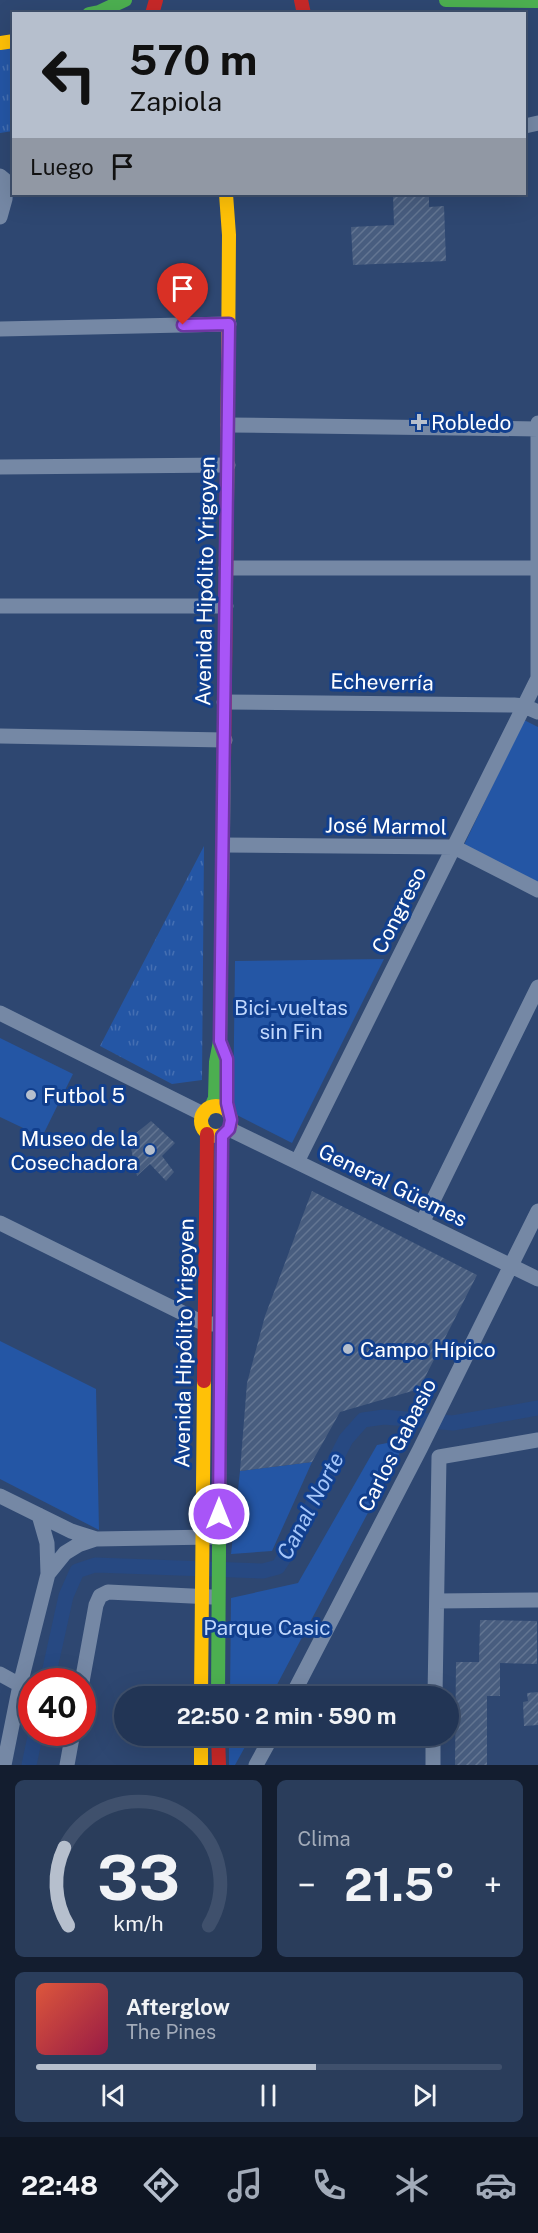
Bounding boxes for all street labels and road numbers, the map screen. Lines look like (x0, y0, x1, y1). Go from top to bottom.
street label: Avenida Hipólito Yrigoyen (190, 456, 220, 706)
street label: Echeverría (330, 669, 434, 695)
street label: José Marmol (325, 812, 447, 840)
street label: Congreso (367, 863, 431, 957)
street label: General Güemes (315, 1138, 471, 1232)
street label: Avenida Hipólito Yrigoyen (169, 1218, 199, 1468)
street label: Carlos Gabasio (353, 1374, 441, 1516)

